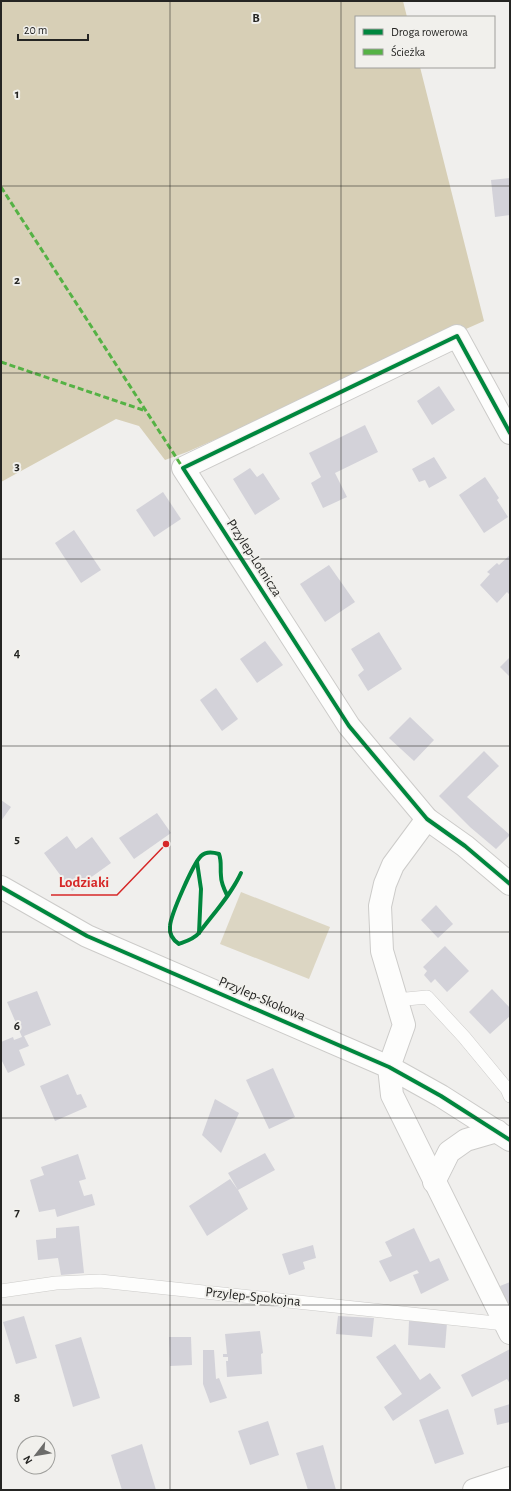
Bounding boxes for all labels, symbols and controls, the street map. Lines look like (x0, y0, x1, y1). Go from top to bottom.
text: B (252, 12, 260, 25)
scale bar (18, 16, 88, 42)
legend (355, 16, 495, 68)
text: 20 m (24, 24, 47, 36)
text: Droga rowerowa (391, 26, 468, 38)
text: Ścieżka (391, 44, 426, 58)
text: 1 (15, 88, 19, 101)
text: 2 (14, 274, 20, 287)
text: 3 (14, 460, 20, 473)
street label: Przylep-Lotnicza (224, 517, 285, 600)
text: 4 (14, 647, 21, 660)
text: 5 (14, 833, 20, 846)
callout: Lodziaki (51, 868, 117, 895)
text: Lodziaki (59, 875, 109, 890)
street label: Przylep-Skokowa (217, 974, 308, 1024)
text: 6 (14, 1020, 20, 1033)
text: 7 (14, 1206, 20, 1219)
street label: Przylep-Spokojna (205, 1285, 302, 1309)
text: 8 (14, 1392, 20, 1405)
north arrow (16, 1435, 56, 1475)
text: N (21, 1454, 35, 1466)

